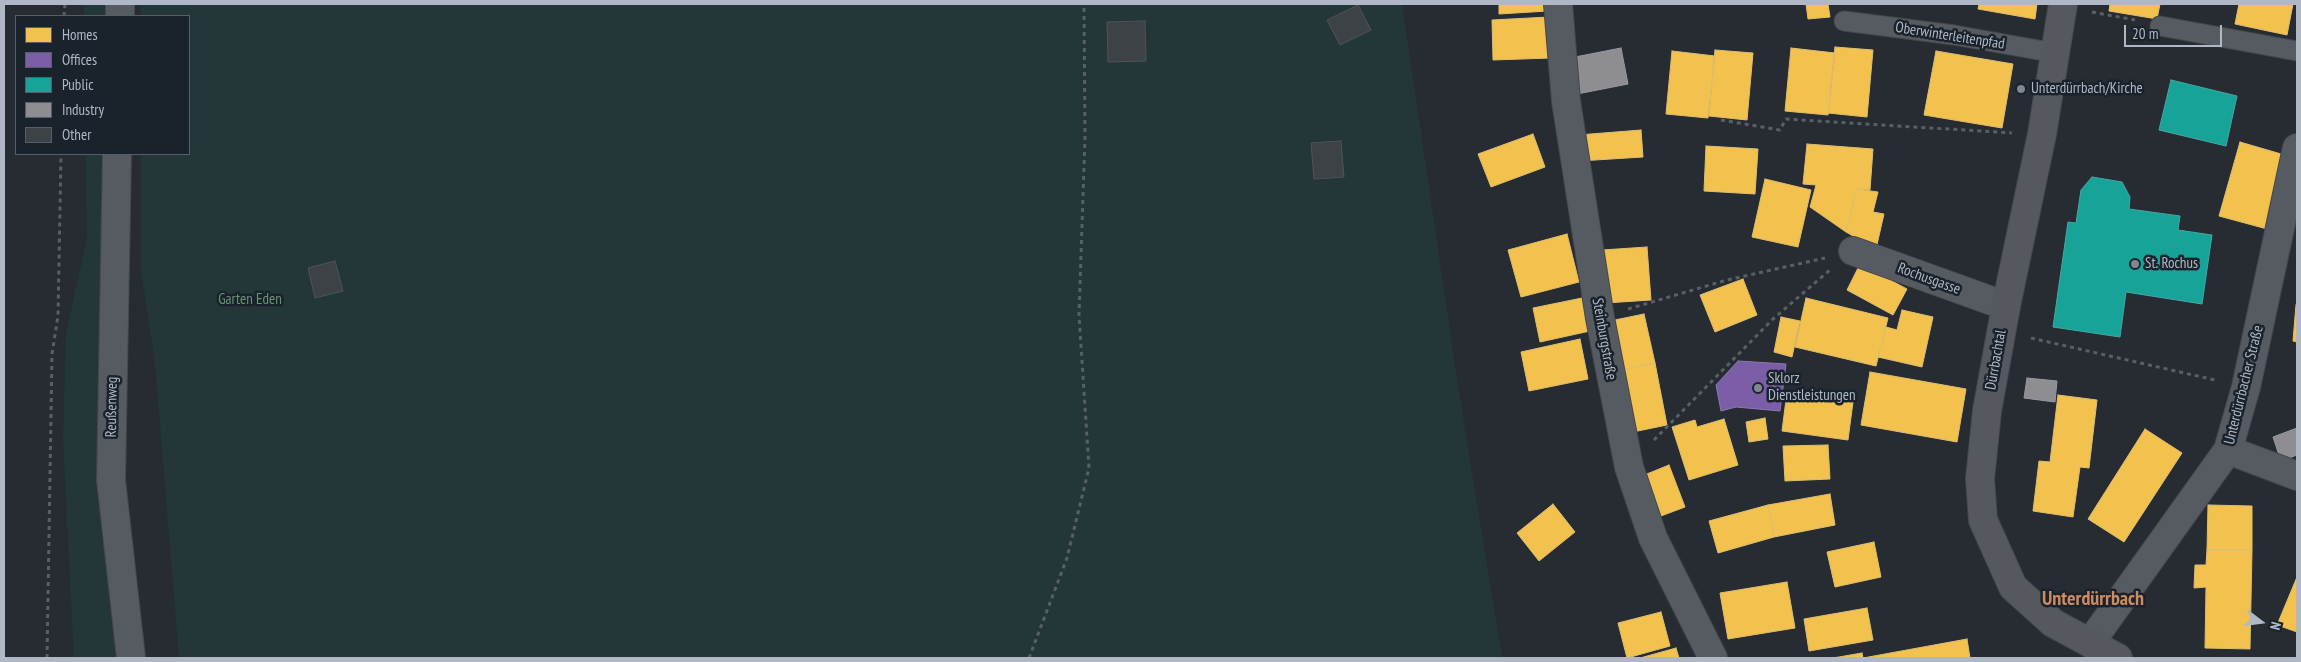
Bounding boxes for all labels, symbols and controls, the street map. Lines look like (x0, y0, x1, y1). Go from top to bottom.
legend (15, 15, 190, 155)
scale bar (2126, 15, 2224, 47)
street label: Oberwinterleitenpfad (1894, 18, 2006, 54)
text: 20 m (2132, 24, 2158, 43)
text: Homes (62, 25, 98, 44)
text: Offices (62, 50, 97, 69)
text: Public (62, 75, 93, 94)
place label: Unterdürrbach/Kirche (2031, 80, 2143, 98)
marker: Unterdürrbach/Kirche (2015, 83, 2027, 95)
text: Industry (62, 100, 104, 119)
text: Other (62, 125, 91, 144)
place label: St. Rochus (2145, 255, 2198, 273)
marker: St. Rochus (2129, 258, 2141, 270)
street label: Rochusgasse (1895, 259, 1963, 299)
park label: Garten Eden (218, 291, 282, 309)
street label: Steinburgstraße (1588, 297, 1620, 381)
street label: Unterdürrbacher Straße (2221, 324, 2267, 446)
street label: Dürrbachtal (1982, 329, 2010, 391)
place label: Sklorz Dienstleistungen (1768, 370, 1856, 405)
street label: Reußenweg (102, 377, 122, 437)
marker: Sklorz Dienstleistungen (1752, 382, 1764, 394)
district label: Unterdürrbach (2042, 587, 2144, 611)
north arrow (2236, 597, 2286, 647)
text: N (2266, 620, 2285, 632)

